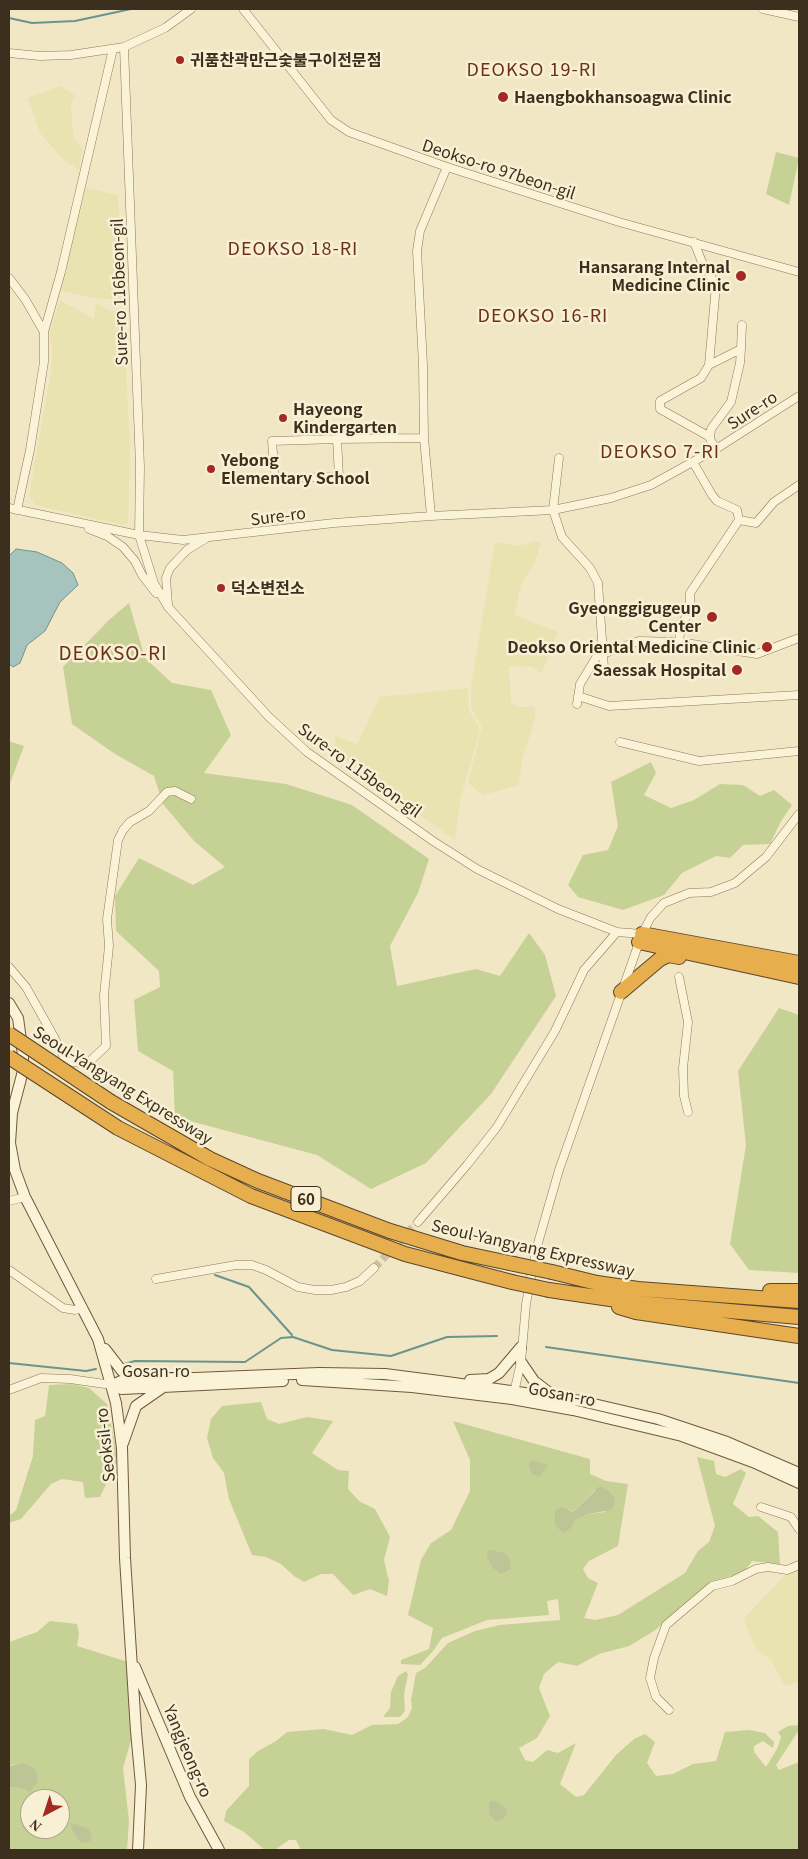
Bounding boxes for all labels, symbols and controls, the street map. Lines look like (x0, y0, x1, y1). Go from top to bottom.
place label: 귀품찬곽만근숯불구이전문점 (190, 50, 381, 70)
marker: 귀품찬곽만근숯불구이전문점 (174, 54, 186, 66)
district label: DEOKSO 19-RI (465, 58, 599, 80)
place label: Haengbokhansoagwa Clinic (514, 87, 732, 107)
marker: Haengbokhansoagwa Clinic (496, 90, 510, 104)
street label: Deokso-ro 97beon-gil (420, 135, 578, 203)
street label: Sure-ro 116beon-gil (107, 218, 131, 366)
district label: DEOKSO 18-RI (226, 237, 360, 259)
place label: Hansarang Internal Medicine Clinic (579, 257, 730, 295)
marker: Hansarang Internal Medicine Clinic (734, 269, 748, 283)
district label: DEOKSO 16-RI (476, 304, 610, 326)
street label: Sure-ro (724, 387, 780, 433)
place label: Hayeong Kindergarten (293, 399, 397, 437)
marker: Hayeong Kindergarten (277, 412, 289, 424)
district label: DEOKSO 7-RI (599, 440, 721, 462)
place label: Yebong Elementary School (221, 450, 370, 488)
marker: Yebong Elementary School (205, 463, 217, 475)
street label: Sure-ro (249, 503, 307, 529)
place label: 덕소변전소 (231, 578, 305, 598)
marker: 덕소변전소 (215, 582, 227, 594)
place label: Gyeonggigugeup Center (568, 598, 701, 636)
marker: Gyeonggigugeup Center (705, 610, 719, 624)
place label: Deokso Oriental Medicine Clinic (507, 637, 756, 657)
marker: Deokso Oriental Medicine Clinic (760, 640, 774, 654)
district label: DEOKSO-RI (57, 642, 169, 664)
place label: Saessak Hospital (593, 660, 726, 680)
marker: Saessak Hospital (730, 663, 744, 677)
street label: Sure-ro 115beon-gil (295, 719, 425, 821)
street label: Seoul-Yangyang Expressway (30, 1022, 216, 1148)
road number: 60 (291, 1186, 321, 1212)
street label: Seoul-Yangyang Expressway (430, 1215, 636, 1281)
street label: Gosan-ro (122, 1361, 190, 1381)
street label: Gosan-ro (527, 1378, 597, 1410)
street label: Seoksil-ro (92, 1407, 118, 1483)
street label: Yangjeong-ro (160, 1702, 216, 1800)
north arrow (20, 1789, 70, 1839)
text: N (27, 1816, 44, 1834)

